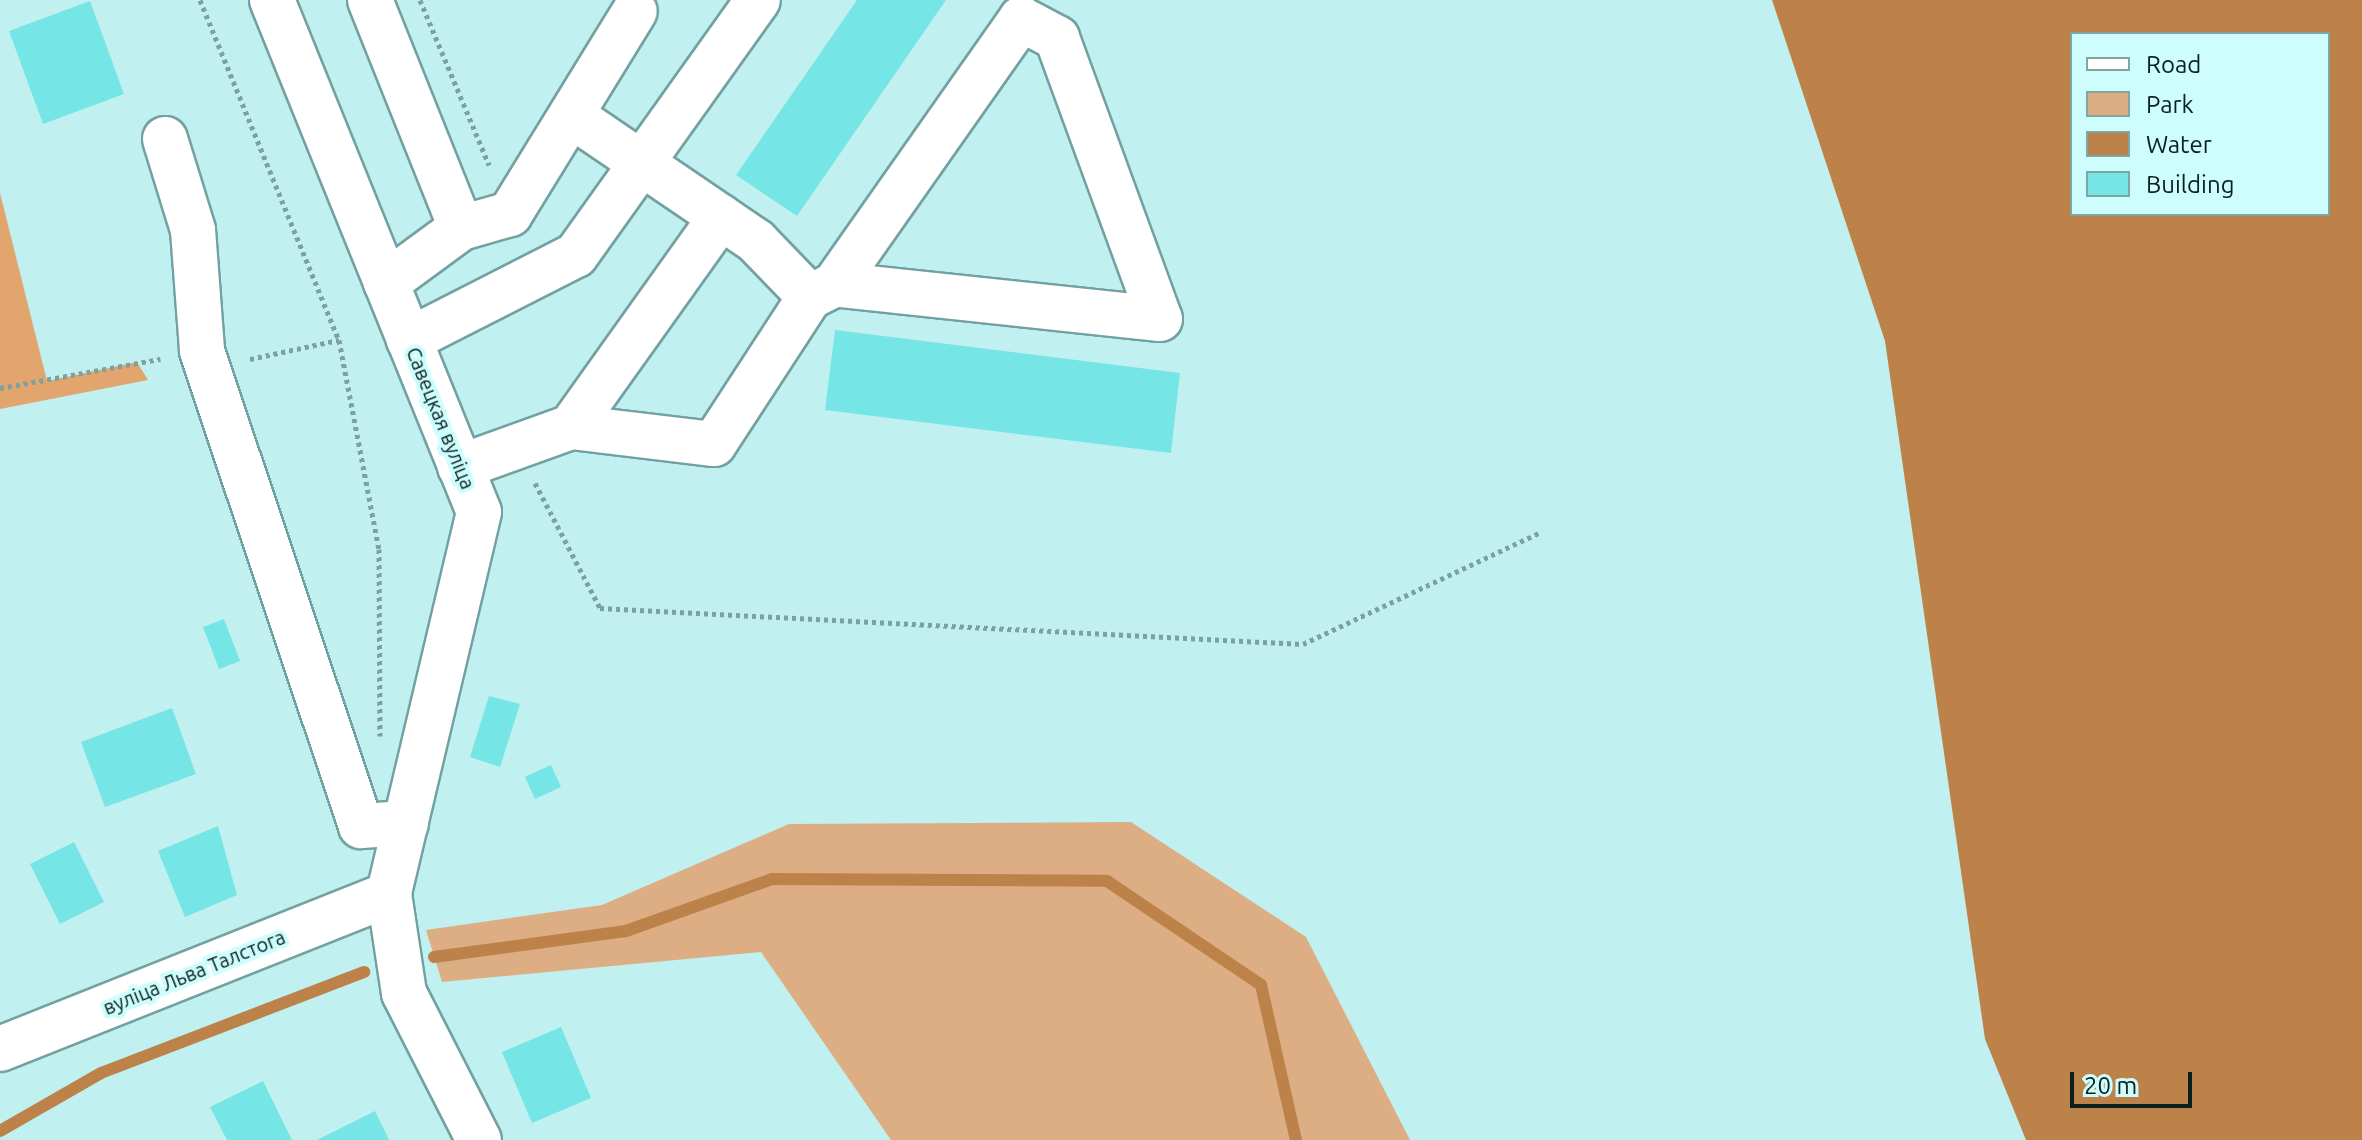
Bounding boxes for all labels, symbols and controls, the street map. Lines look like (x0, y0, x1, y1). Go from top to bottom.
legend (2070, 32, 2330, 216)
text: Road (2146, 51, 2201, 78)
text: Park (2146, 91, 2194, 118)
text: Water (2146, 131, 2212, 158)
text: Building (2146, 171, 2234, 198)
street label: Савецкая вуліца (402, 344, 480, 492)
street label: вуліца Льва Талстога (99, 924, 289, 1020)
scale bar (2074, 1056, 2196, 1106)
text: 20 m (2084, 1072, 2137, 1099)

